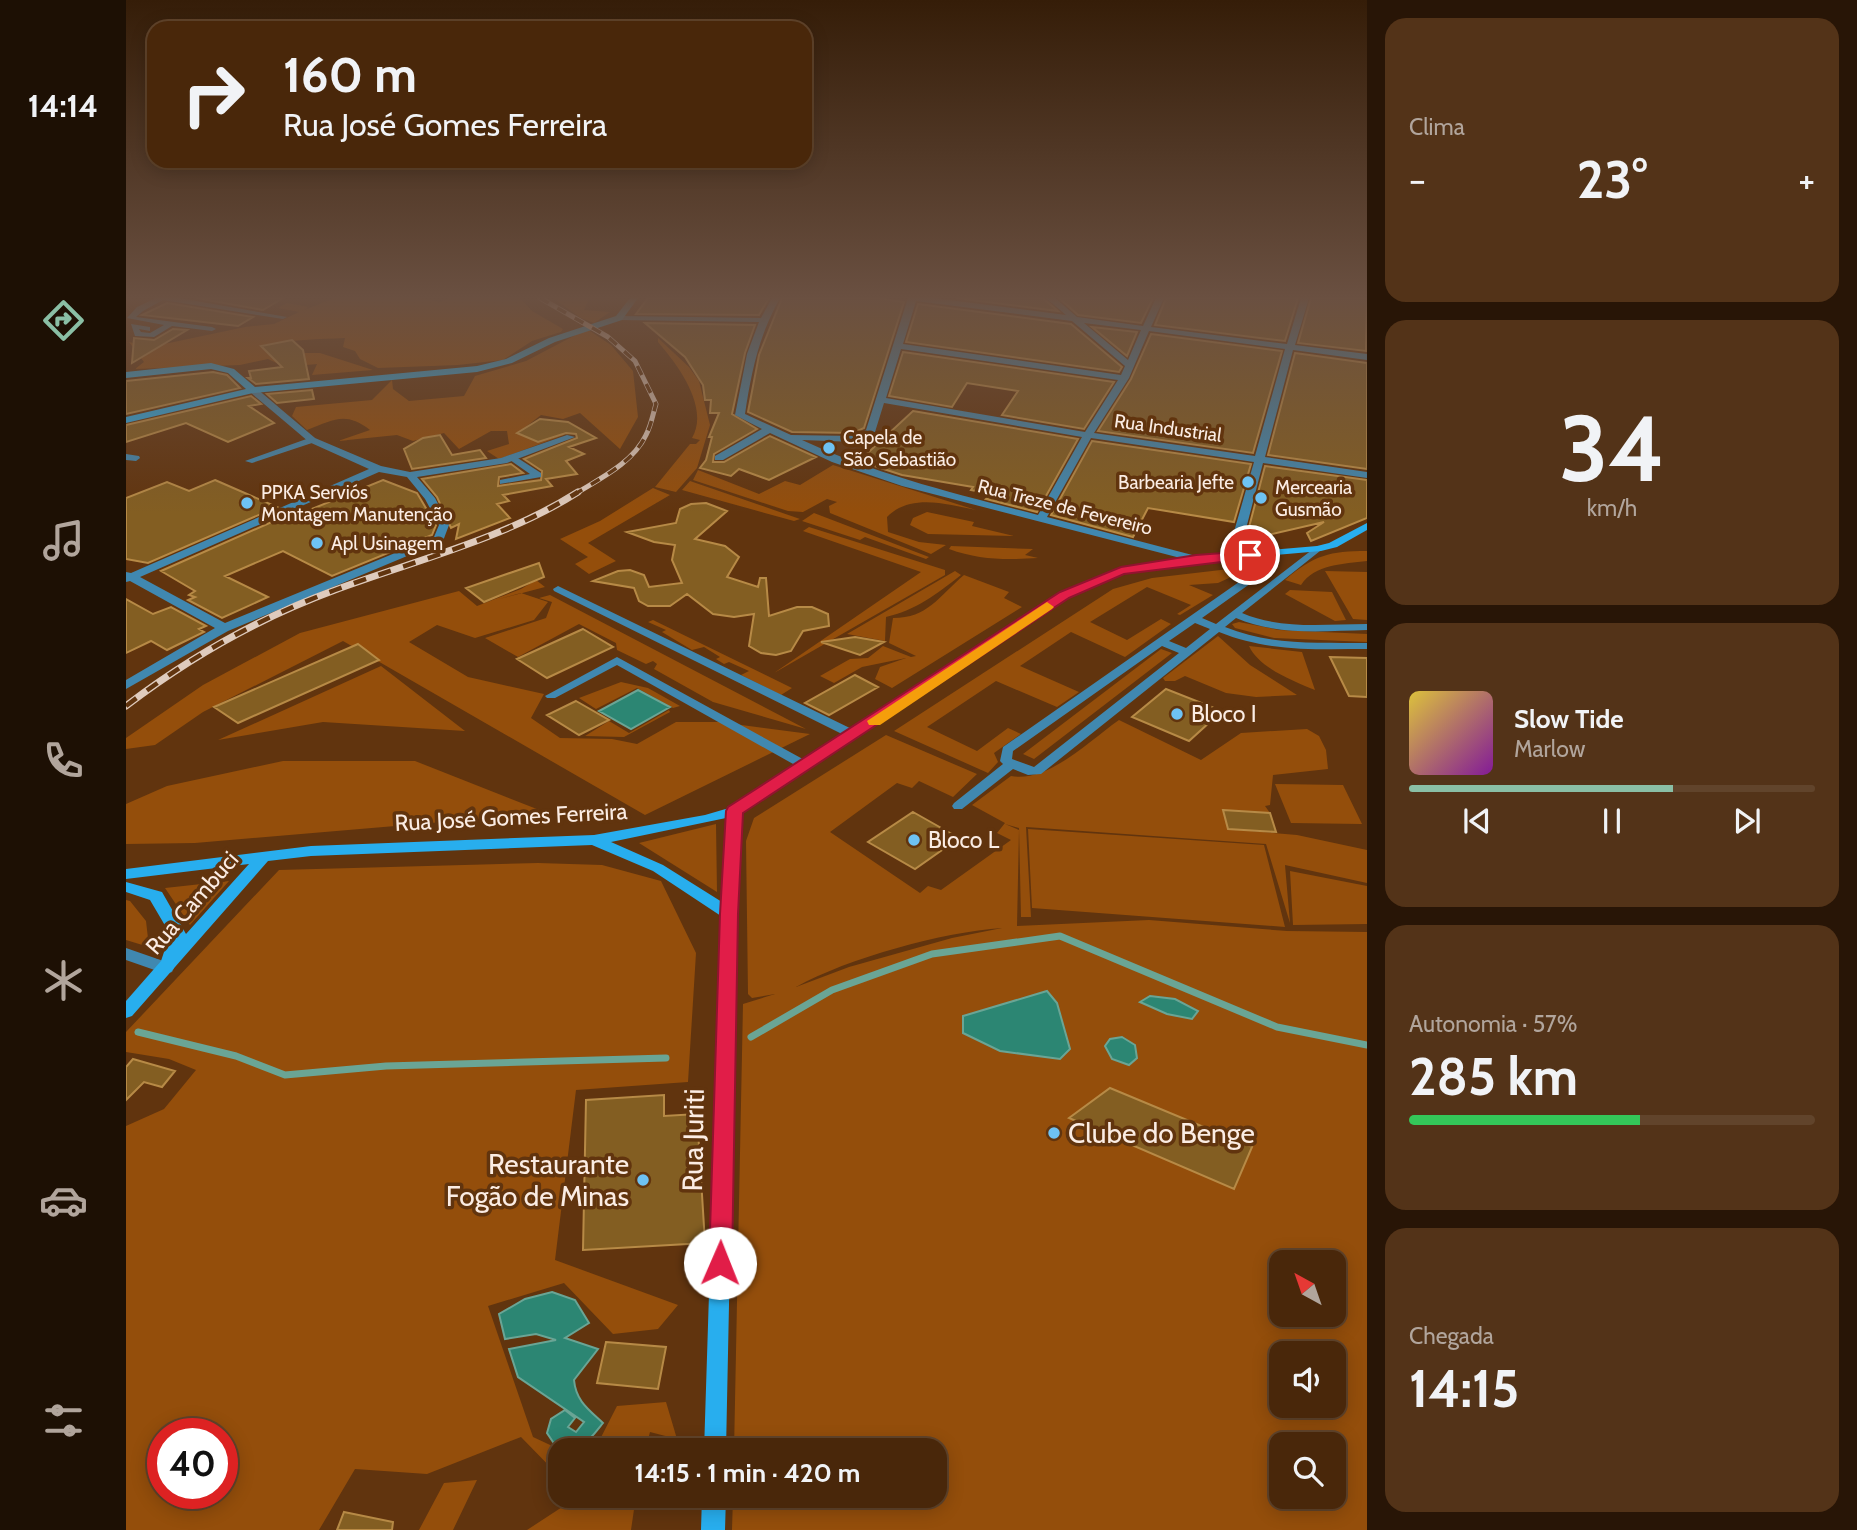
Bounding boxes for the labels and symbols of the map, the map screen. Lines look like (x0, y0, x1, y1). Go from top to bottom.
street label: Rua Industrial (1113, 409, 1224, 447)
place label: Capela de São Sebastião (843, 426, 956, 471)
marker: Capela de São Sebastião (821, 440, 837, 456)
place label: Barbearia Jefte (1118, 471, 1234, 494)
street label: Rua Treze de Fevereiro (975, 474, 1155, 540)
marker: Barbearia Jefte (1240, 474, 1256, 490)
place label: Mercearia Gusmão (1275, 476, 1352, 521)
place label: PPKA Serviós Montagem Manutenção (261, 481, 453, 526)
marker: Mercearia Gusmão (1253, 490, 1269, 506)
marker: PPKA Serviós Montagem Manutenção (239, 495, 255, 511)
pin (1220, 525, 1280, 585)
place label: Apl Usinagem (331, 532, 443, 555)
marker: Apl Usinagem (309, 535, 325, 551)
place label: Bloco I (1191, 700, 1257, 728)
marker: Bloco I (1169, 706, 1185, 722)
street label: Rua José Gomes Ferreira (394, 797, 628, 837)
place label: Bloco L (928, 826, 1000, 854)
marker: Bloco L (906, 832, 922, 848)
street label: Rua Cambuci (140, 846, 244, 960)
street label: Rua Juriti (675, 1088, 711, 1192)
place label: Clube do Benge (1068, 1116, 1255, 1150)
marker: Clube do Benge (1046, 1125, 1062, 1141)
place label: Restaurante Fogão de Minas (446, 1147, 629, 1213)
marker: Restaurante Fogão de Minas (635, 1172, 651, 1188)
position arrow (683, 1226, 757, 1300)
north arrow (1269, 1250, 1346, 1326)
speed limit sign: 40 (147, 1418, 238, 1509)

